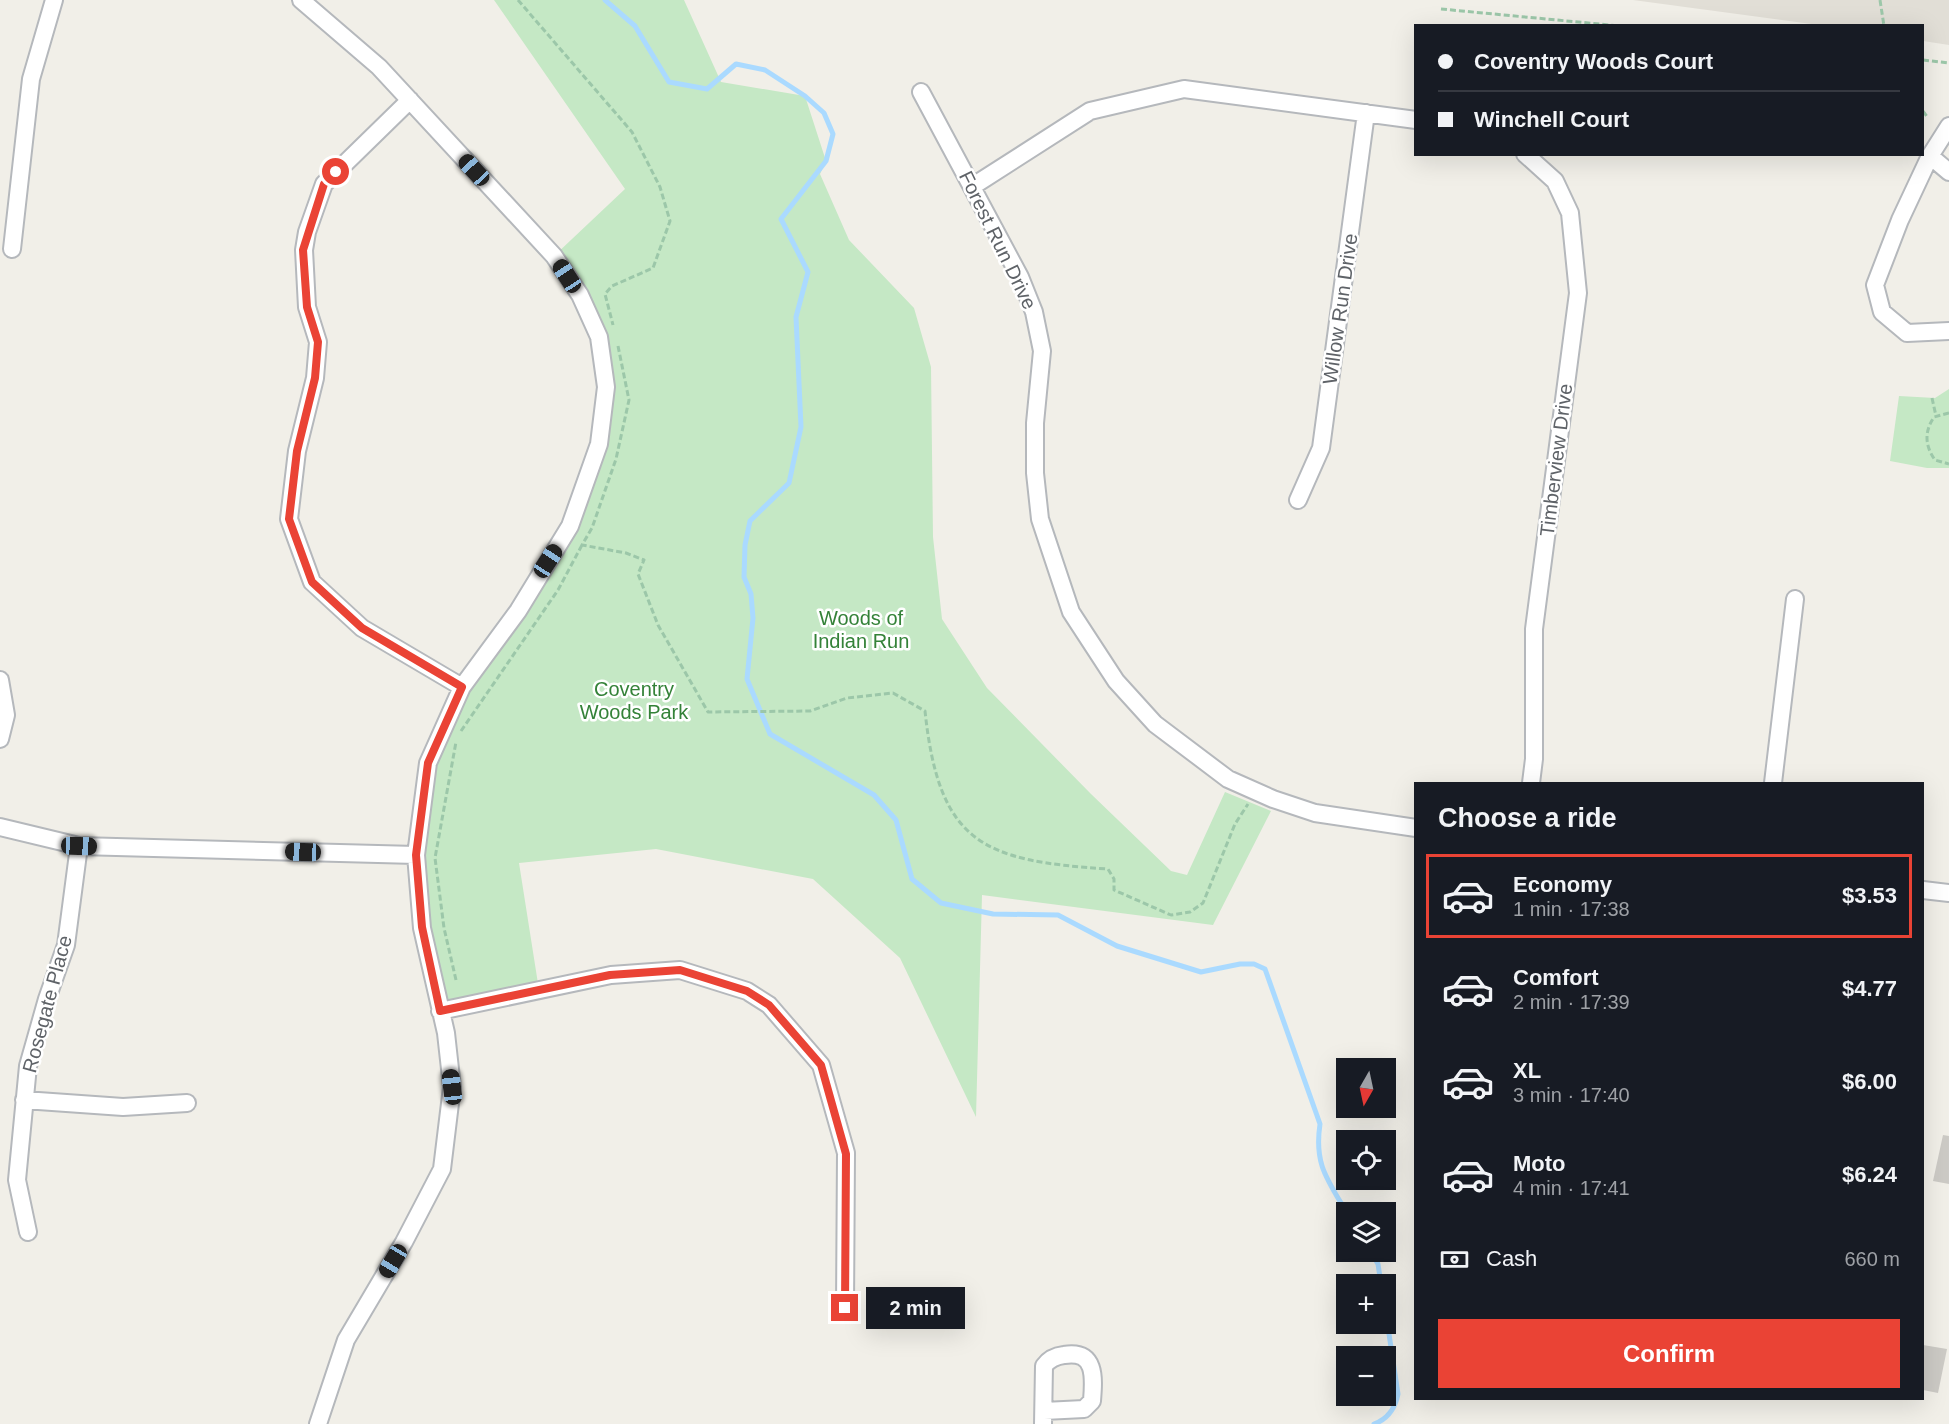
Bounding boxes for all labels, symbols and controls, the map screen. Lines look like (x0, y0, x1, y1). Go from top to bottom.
text: Coventry Woods Court (1474, 49, 1713, 74)
text: Winchell Court (1474, 107, 1629, 132)
car (455, 151, 493, 189)
route start (322, 158, 349, 185)
street label: Forest Run Drive (955, 167, 1041, 313)
street label: Willow Run Drive (1319, 232, 1361, 386)
car (550, 256, 584, 296)
street label: Timberview Drive (1536, 382, 1576, 538)
car (531, 541, 565, 581)
park label: Woods of Indian Run (813, 607, 909, 652)
park label: Coventry Woods Park (580, 678, 689, 723)
text: Choose a ride (1438, 803, 1617, 833)
car (61, 836, 97, 856)
car (285, 842, 321, 862)
icon: car (1441, 869, 1495, 923)
text: Economy (1513, 872, 1612, 897)
text: $3.53 (1842, 883, 1897, 908)
text: 1 min · 17:38 (1513, 898, 1630, 920)
street label: Rosegate Place (18, 933, 76, 1075)
icon: car (1441, 962, 1495, 1016)
text: Comfort (1513, 965, 1599, 990)
text: $4.77 (1842, 976, 1897, 1001)
text: 2 min · 17:39 (1513, 991, 1630, 1013)
icon: car (1441, 1055, 1495, 1109)
north arrow (1336, 1058, 1396, 1118)
map controls (1336, 1058, 1396, 1406)
text: XL (1513, 1058, 1541, 1083)
car (441, 1068, 463, 1106)
text: $6.00 (1842, 1069, 1897, 1094)
text: 3 min · 17:40 (1513, 1084, 1630, 1106)
button: locate (1336, 1130, 1396, 1190)
icon: car (1441, 1148, 1495, 1202)
text: Moto (1513, 1151, 1566, 1176)
text: $6.24 (1842, 1162, 1897, 1187)
text: 4 min · 17:41 (1513, 1177, 1630, 1199)
button: layers (1336, 1202, 1396, 1262)
car (376, 1241, 410, 1281)
icon: cash (1438, 1243, 1471, 1276)
text: Cash (1486, 1246, 1537, 1271)
text: 660 m (1844, 1248, 1900, 1270)
button: + (1336, 1274, 1396, 1334)
callout: 2 min (866, 1287, 965, 1329)
route end (831, 1294, 858, 1321)
text: 2 min (889, 1297, 942, 1319)
button: Confirm (1438, 1319, 1900, 1388)
button: − (1336, 1346, 1396, 1406)

